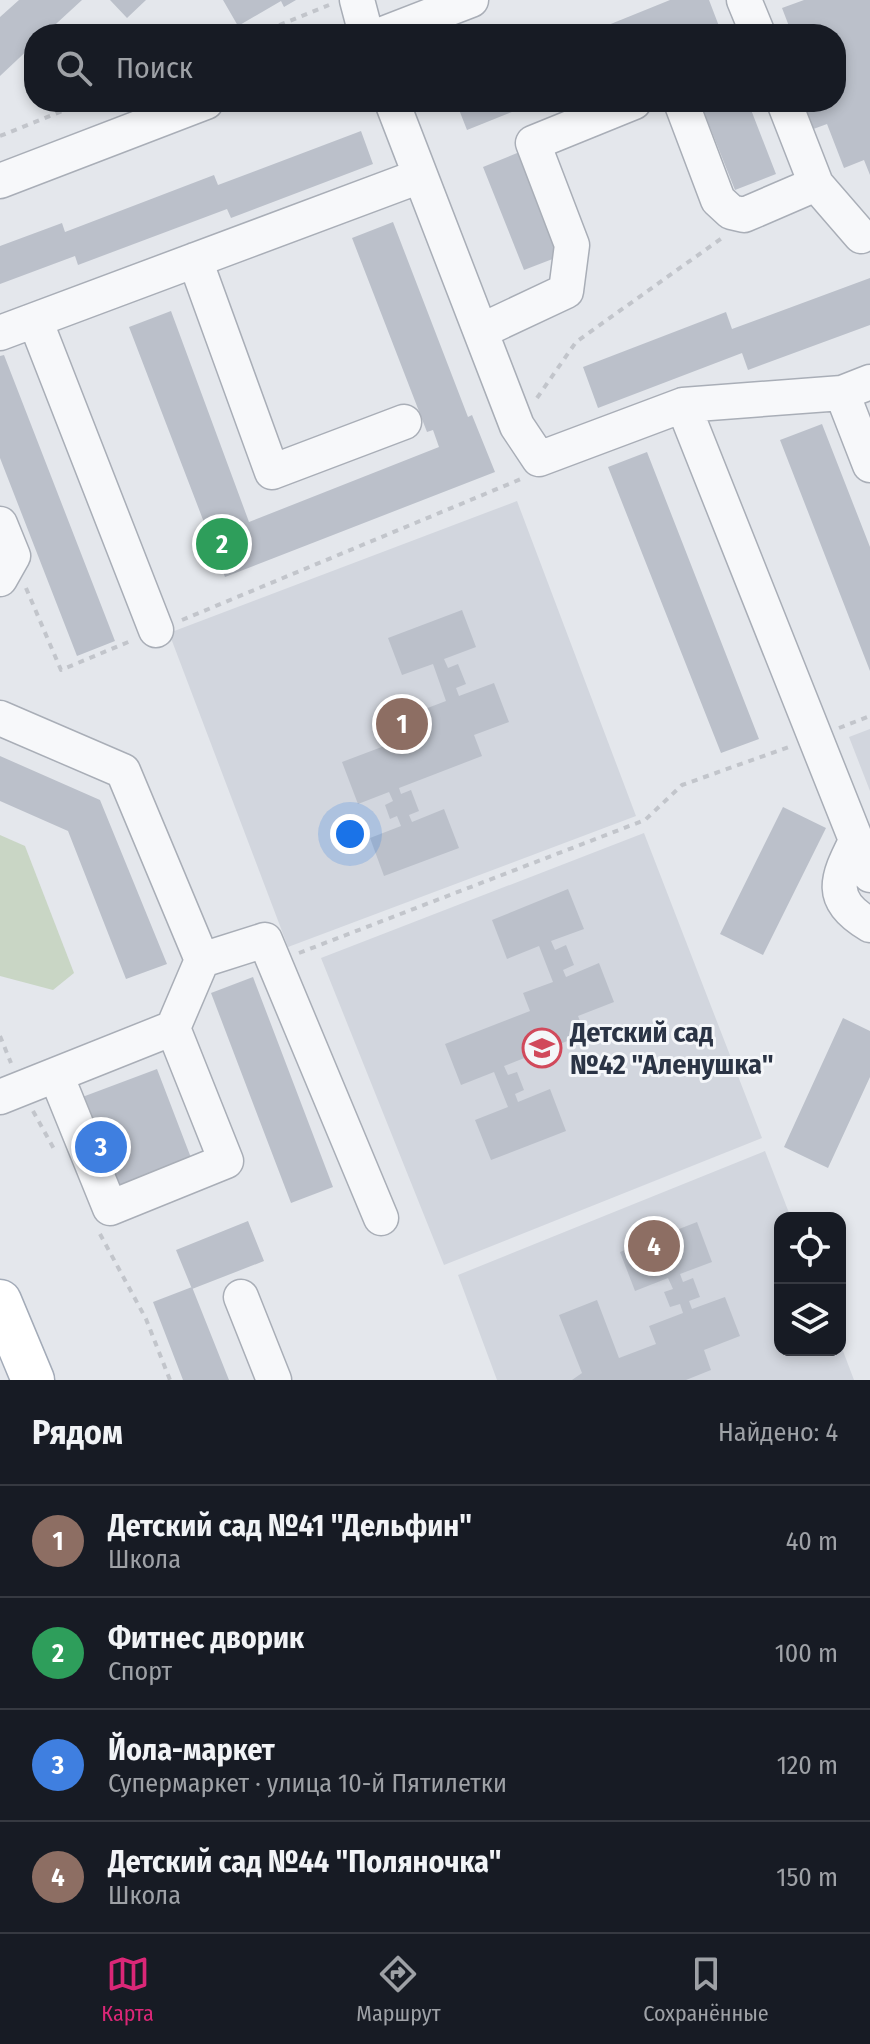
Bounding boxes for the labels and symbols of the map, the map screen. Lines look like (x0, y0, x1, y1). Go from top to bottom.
pin: 2 (196, 514, 248, 574)
pin: 1 (376, 694, 428, 754)
your location (330, 814, 370, 854)
place label: Детский сад №42 "Аленушка" (569, 1016, 774, 1081)
school or university icon: Детский сад №42 "Аленушка" (521, 1027, 563, 1069)
pin: 3 (75, 1117, 127, 1177)
pin: 4 (628, 1216, 680, 1276)

